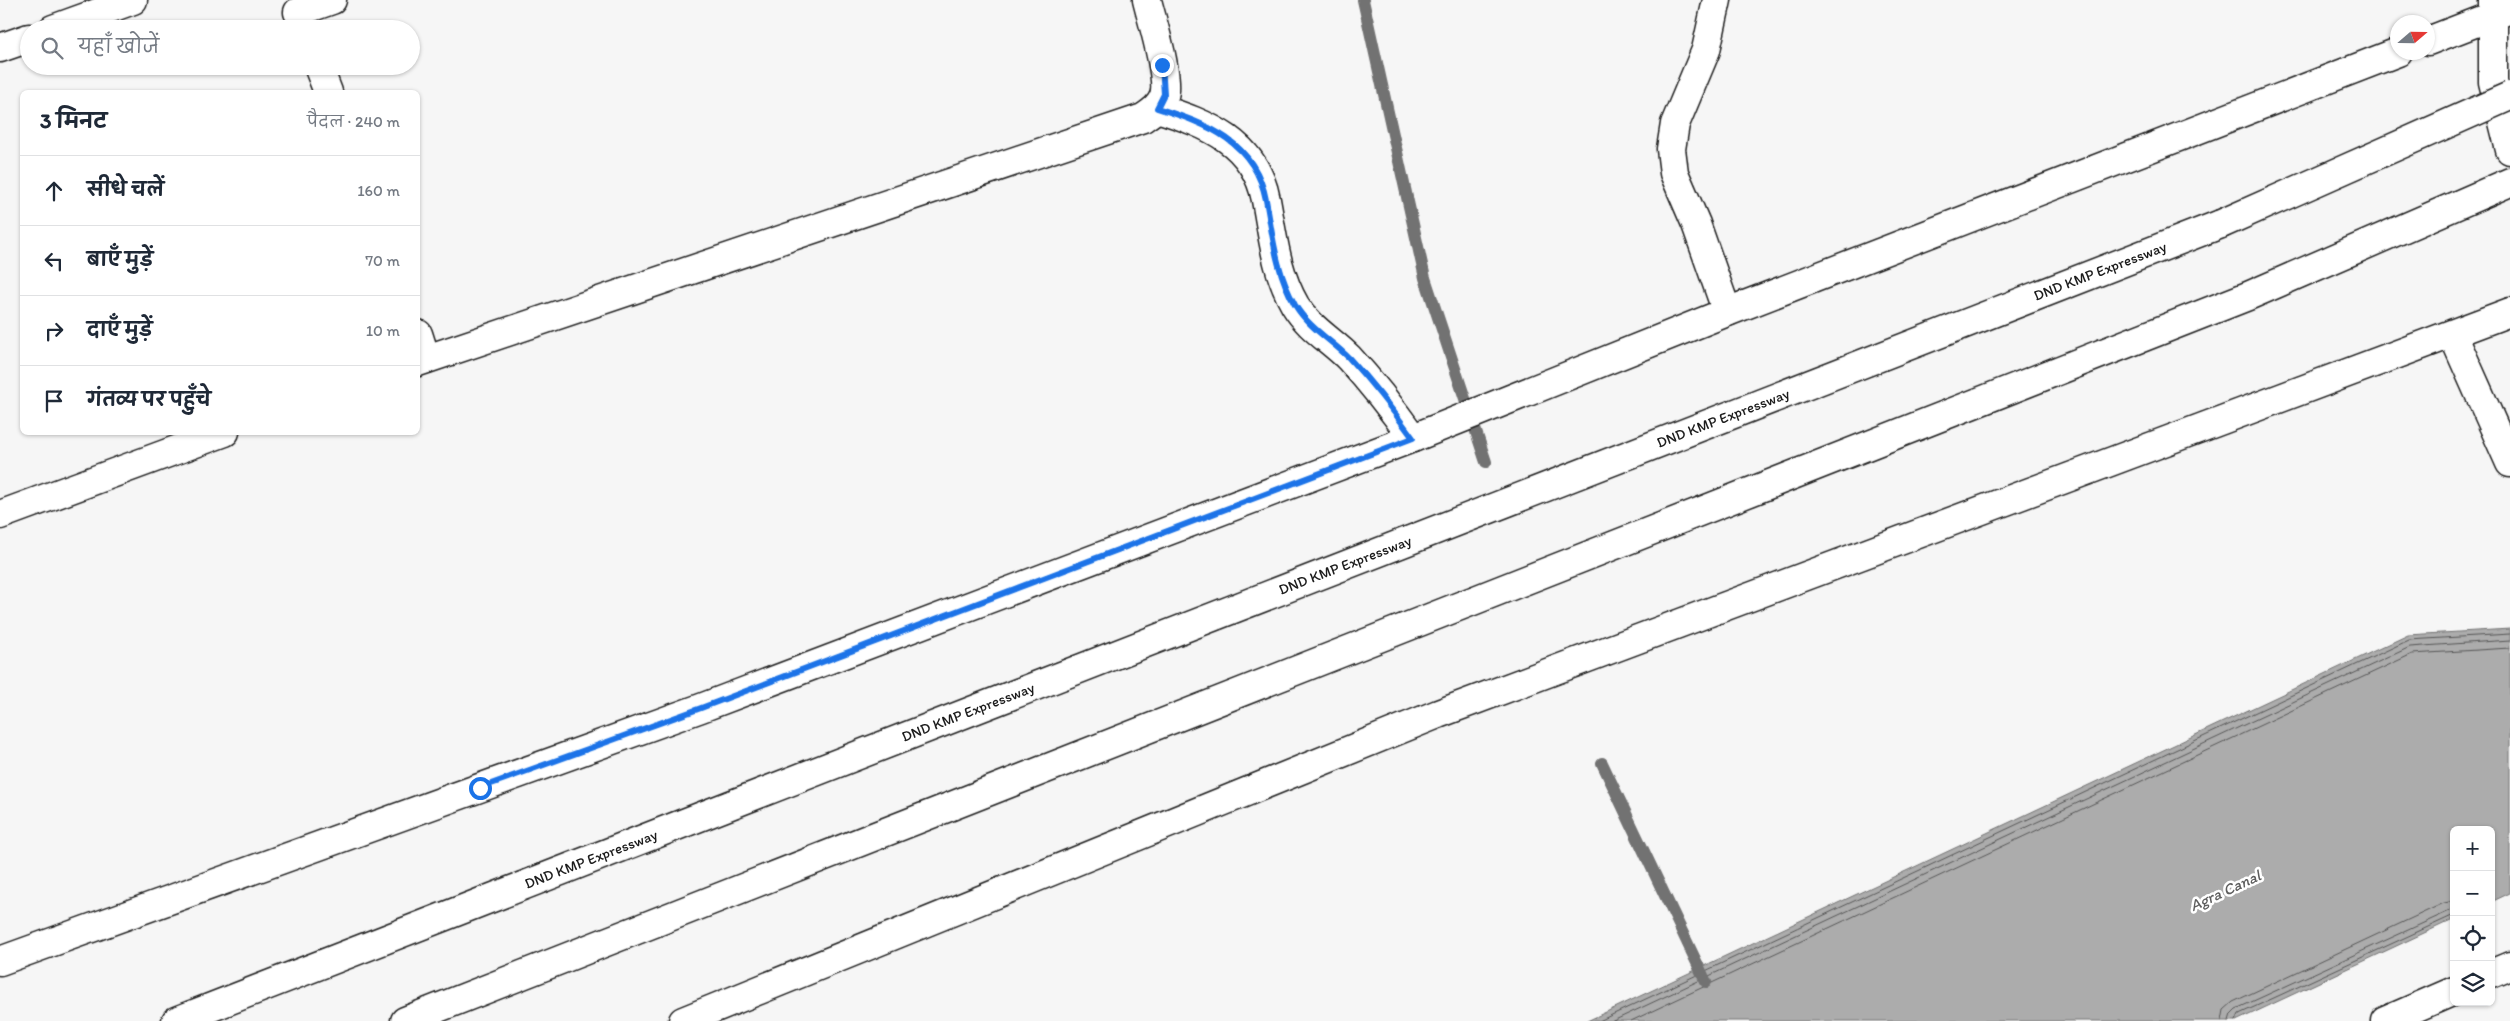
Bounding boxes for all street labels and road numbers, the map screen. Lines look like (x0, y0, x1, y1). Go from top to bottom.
street label: DND KMP Expressway (2031, 237, 2169, 305)
street label: DND KMP Expressway (1654, 384, 1792, 452)
street label: DND KMP Expressway (1276, 531, 1414, 599)
street label: DND KMP Expressway (899, 678, 1037, 746)
street label: DND KMP Expressway (522, 825, 660, 893)

